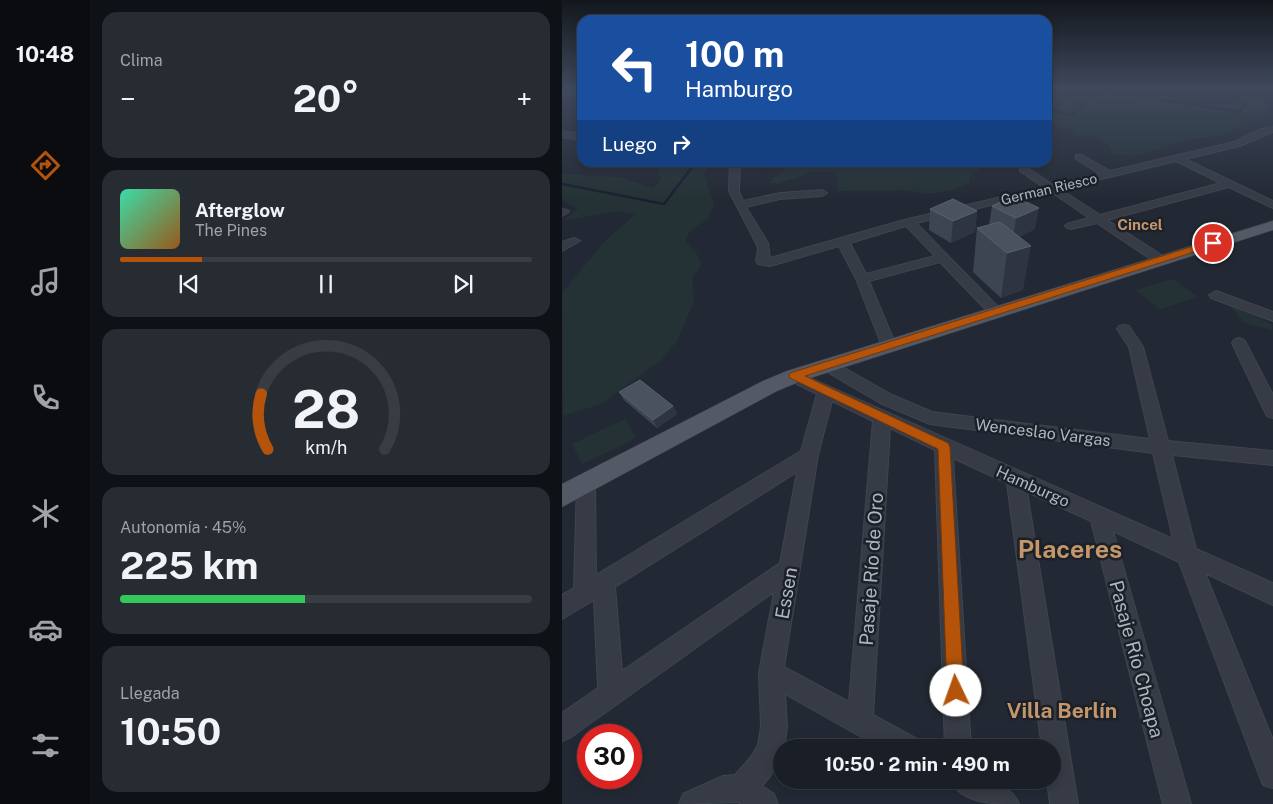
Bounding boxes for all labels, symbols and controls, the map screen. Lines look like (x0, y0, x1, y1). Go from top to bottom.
text: 100 m (685, 34, 784, 75)
icon: left (602, 35, 667, 100)
text: 10:48 (16, 41, 74, 67)
text: Clima (120, 51, 163, 70)
text: 20° (293, 76, 359, 121)
text: Hamburgo (685, 76, 793, 102)
text: − (120, 82, 136, 115)
text: + (516, 82, 532, 115)
icon: right (667, 130, 695, 158)
text: Luego (602, 133, 657, 155)
icon: directions (28, 148, 63, 183)
street label: German Riesco (999, 170, 1099, 208)
text: Afterglow (195, 199, 285, 221)
district label: Cincel (1117, 216, 1163, 233)
text: The Pines (195, 221, 267, 240)
pin (1192, 222, 1234, 264)
icon: arrive (1199, 229, 1227, 257)
icon: music (28, 264, 63, 299)
icon: previous (175, 270, 203, 298)
icon: pause (312, 270, 340, 298)
icon: next (449, 270, 477, 298)
text: 28 (292, 379, 360, 440)
icon: phone (28, 380, 63, 415)
street label: Wenceslao Vargas (974, 415, 1112, 450)
text: km/h (305, 437, 347, 458)
street label: Hamburgo (993, 462, 1073, 511)
street label: Pasaje Río de Oro (855, 492, 887, 646)
icon: climate (28, 496, 63, 531)
text: Autonomía · 45% (120, 518, 246, 537)
district label: Placeres (1018, 534, 1122, 564)
text: 225 km (120, 543, 259, 588)
street label: Essen (771, 565, 801, 621)
street label: Pasaje Río Choapa (1105, 578, 1169, 740)
icon: car (28, 612, 63, 647)
position arrow (929, 664, 981, 716)
text: Llegada (120, 684, 180, 703)
district label: Villa Berlín (1007, 698, 1117, 723)
text: 10:50 (120, 709, 221, 754)
speed limit sign: 30 (577, 724, 642, 789)
icon: filters (28, 728, 63, 763)
text: 10:50 · 2 min · 490 m (824, 753, 1010, 775)

